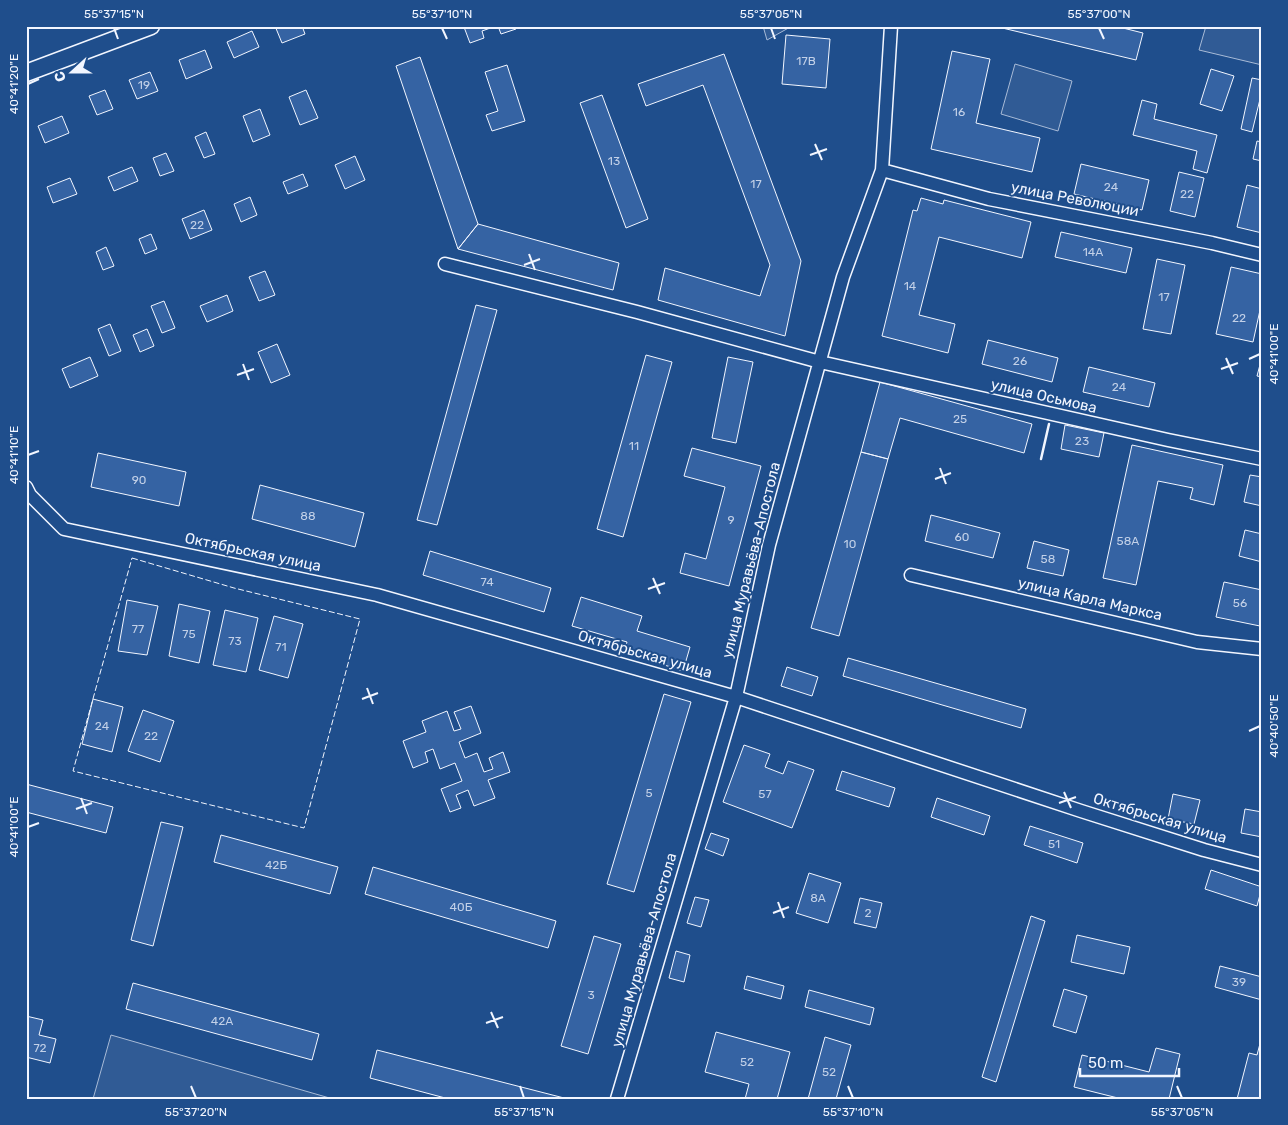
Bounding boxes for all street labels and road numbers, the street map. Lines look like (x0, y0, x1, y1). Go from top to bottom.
street label: улица Революции (1010, 178, 1140, 220)
street label: улица Осьмова (989, 375, 1099, 417)
street label: улица Муравьёва-Апостола (718, 460, 784, 660)
street label: Октябрьская улица (183, 529, 323, 575)
street label: улица Карла Маркса (1016, 574, 1164, 624)
street label: Октябрьская улица (576, 626, 714, 682)
street label: Октябрьская улица (1091, 789, 1229, 847)
street label: улица Муравьёва-Апостола (608, 851, 680, 1049)

